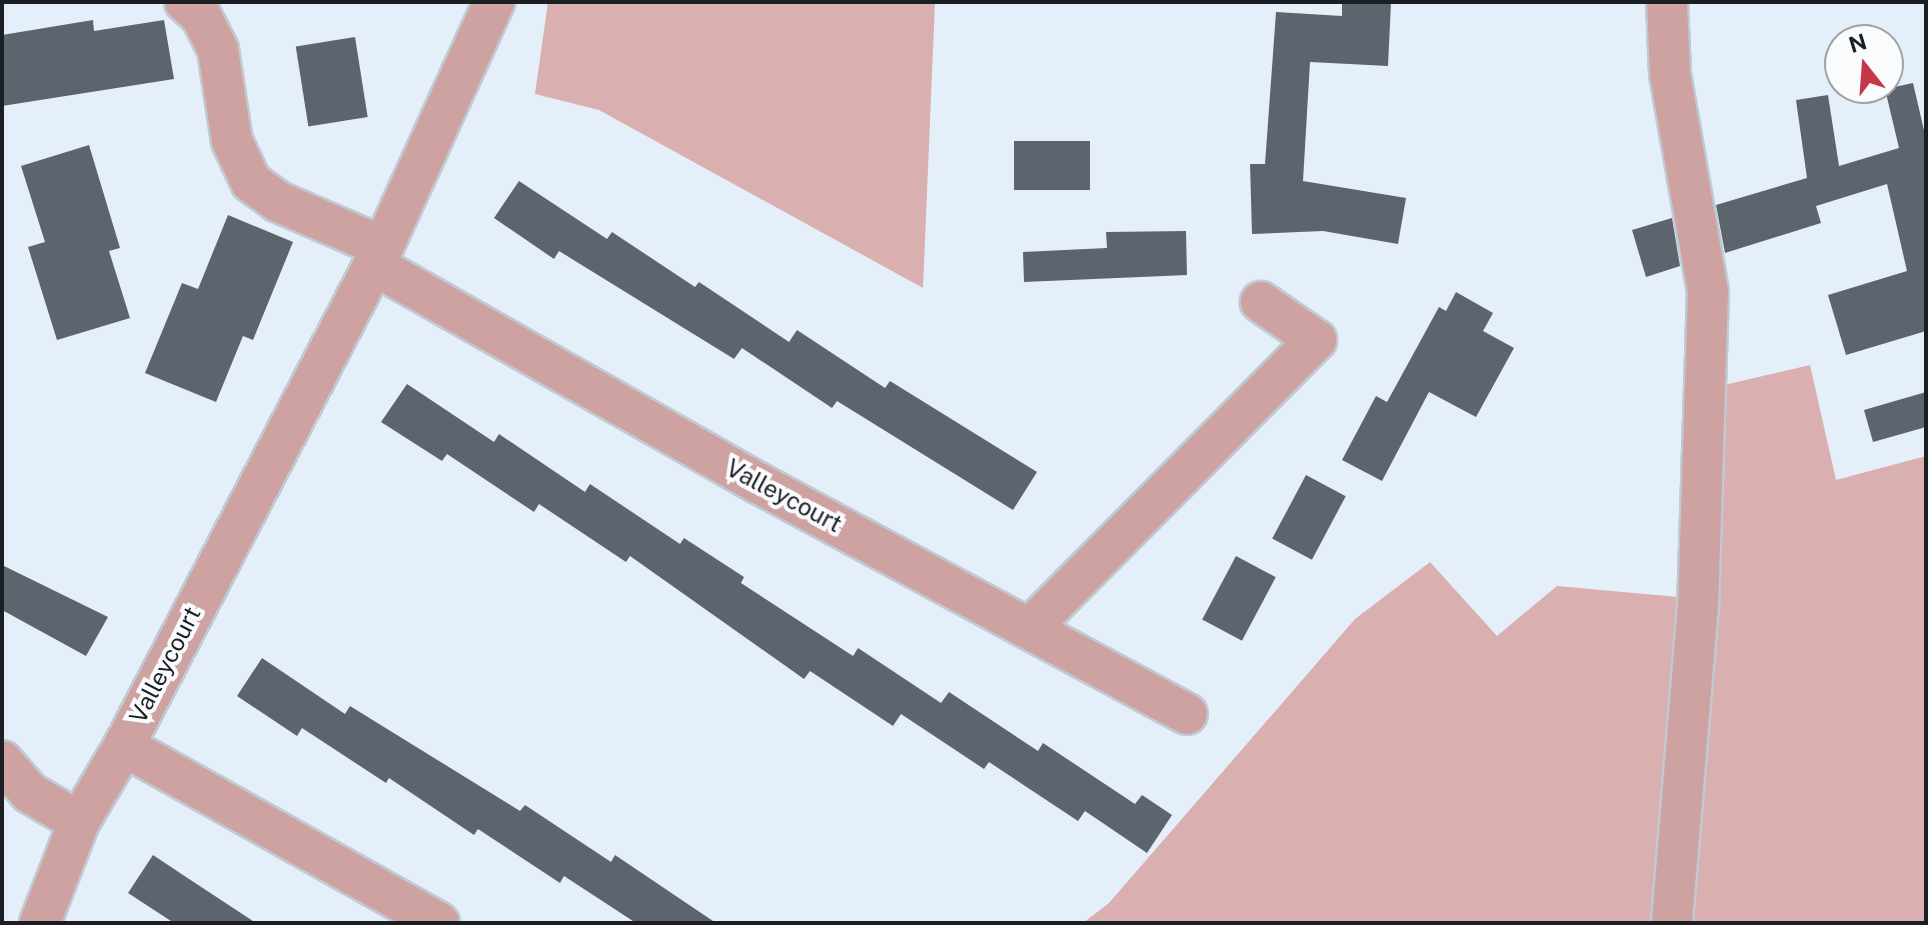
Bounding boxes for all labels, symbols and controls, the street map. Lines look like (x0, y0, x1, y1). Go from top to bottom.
north arrow (1824, 24, 1904, 104)
text: N (1846, 28, 1870, 58)
street label: Valleycourt (721, 453, 847, 539)
street label: Valleycourt (123, 602, 207, 728)

